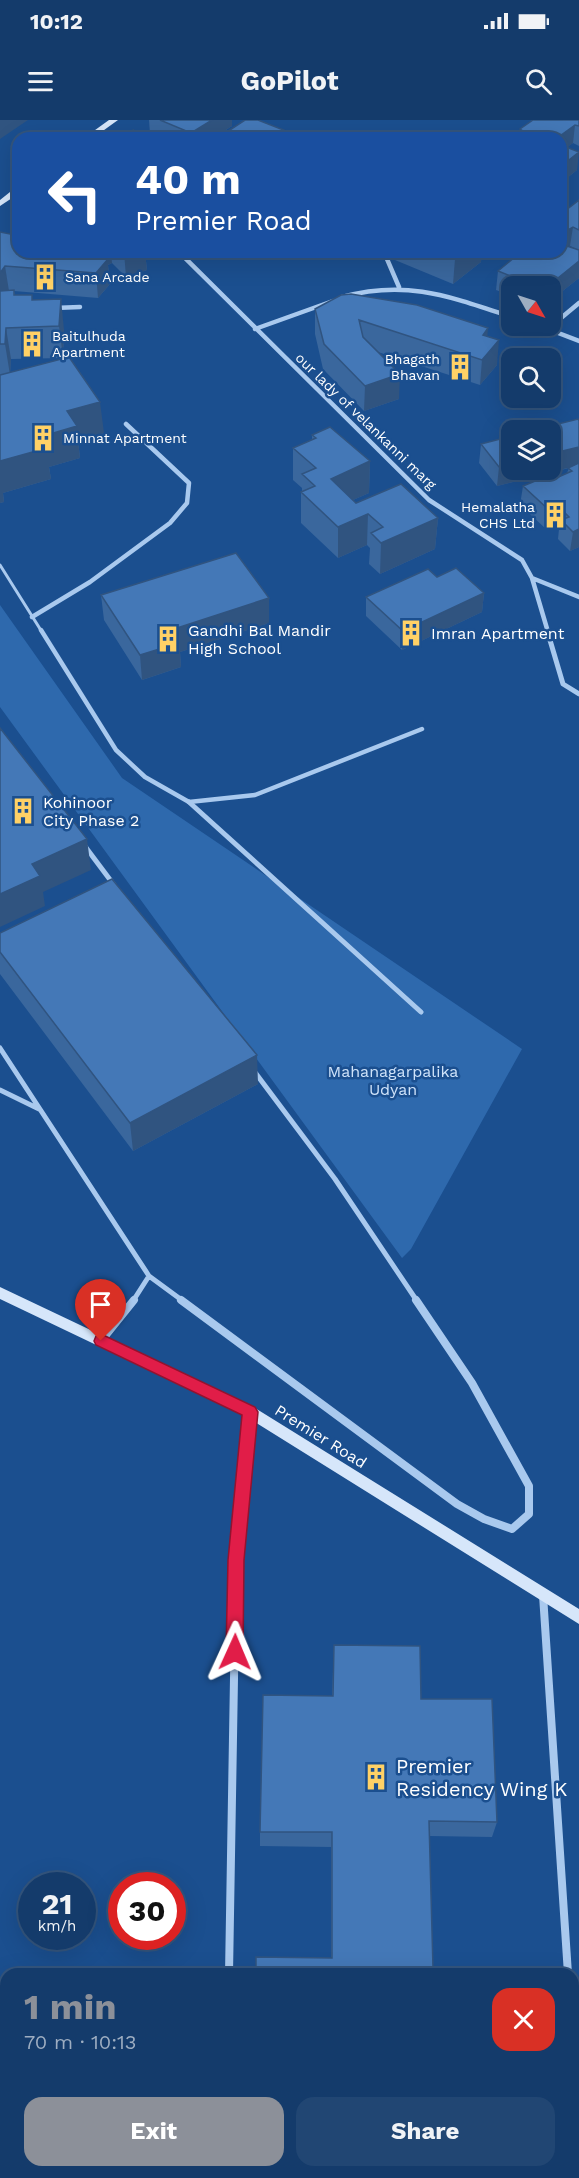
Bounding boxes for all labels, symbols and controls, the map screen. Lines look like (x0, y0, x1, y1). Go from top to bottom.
text: 10:12 (30, 9, 83, 34)
icon: menu (24, 65, 57, 98)
text: GoPilot (240, 65, 339, 97)
icon: search (522, 65, 555, 98)
text: 40 m (135, 155, 241, 204)
icon: left (36, 156, 114, 234)
text: Premier Road (135, 205, 312, 237)
building icon: Sana Arcade (30, 262, 60, 292)
place label: Sana Arcade (65, 269, 150, 285)
north arrow (501, 276, 561, 336)
map controls (501, 276, 561, 480)
place label: Baitulhuda Apartment (52, 328, 126, 360)
building icon: Baitulhuda Apartment (17, 329, 47, 359)
button: search (501, 348, 561, 408)
street label: our lady of velankanni marg (292, 349, 440, 493)
place label: Bhagath Bhavan (385, 351, 440, 383)
building icon: Bhagath Bhavan (445, 352, 475, 382)
button: layers (501, 420, 561, 480)
building icon: Minnat Apartment (28, 423, 58, 453)
place label: Minnat Apartment (63, 430, 187, 446)
place label: Hemalatha CHS Ltd (461, 499, 535, 531)
building icon: Hemalatha CHS Ltd (540, 500, 570, 530)
building icon: Imran Apartment (396, 618, 426, 648)
place label: Gandhi Bal Mandir High School (188, 621, 331, 658)
building icon: Gandhi Bal Mandir High School (153, 624, 183, 654)
place label: Imran Apartment (431, 624, 565, 643)
place label: Kohinoor City Phase 2 (43, 793, 139, 830)
building icon: Kohinoor City Phase 2 (8, 796, 38, 826)
park label: Mahanagarpalika Udyan (328, 1062, 458, 1099)
pin (75, 1279, 126, 1341)
icon: arrive (84, 1288, 117, 1321)
street label: Premier Road (271, 1401, 370, 1472)
position arrow (203, 1620, 267, 1684)
place label: Premier Residency Wing K (396, 1754, 567, 1801)
building icon: Premier Residency Wing K (361, 1762, 391, 1792)
speed limit sign: 30 (108, 1872, 186, 1950)
text: 21 (42, 1886, 72, 1921)
text: km/h (38, 1917, 76, 1935)
text: 1 min (24, 1986, 116, 2028)
button: close (492, 1988, 555, 2051)
text: 70 m · 10:13 (24, 2030, 137, 2054)
button: Exit (24, 2097, 284, 2166)
button: Share (296, 2097, 555, 2166)

